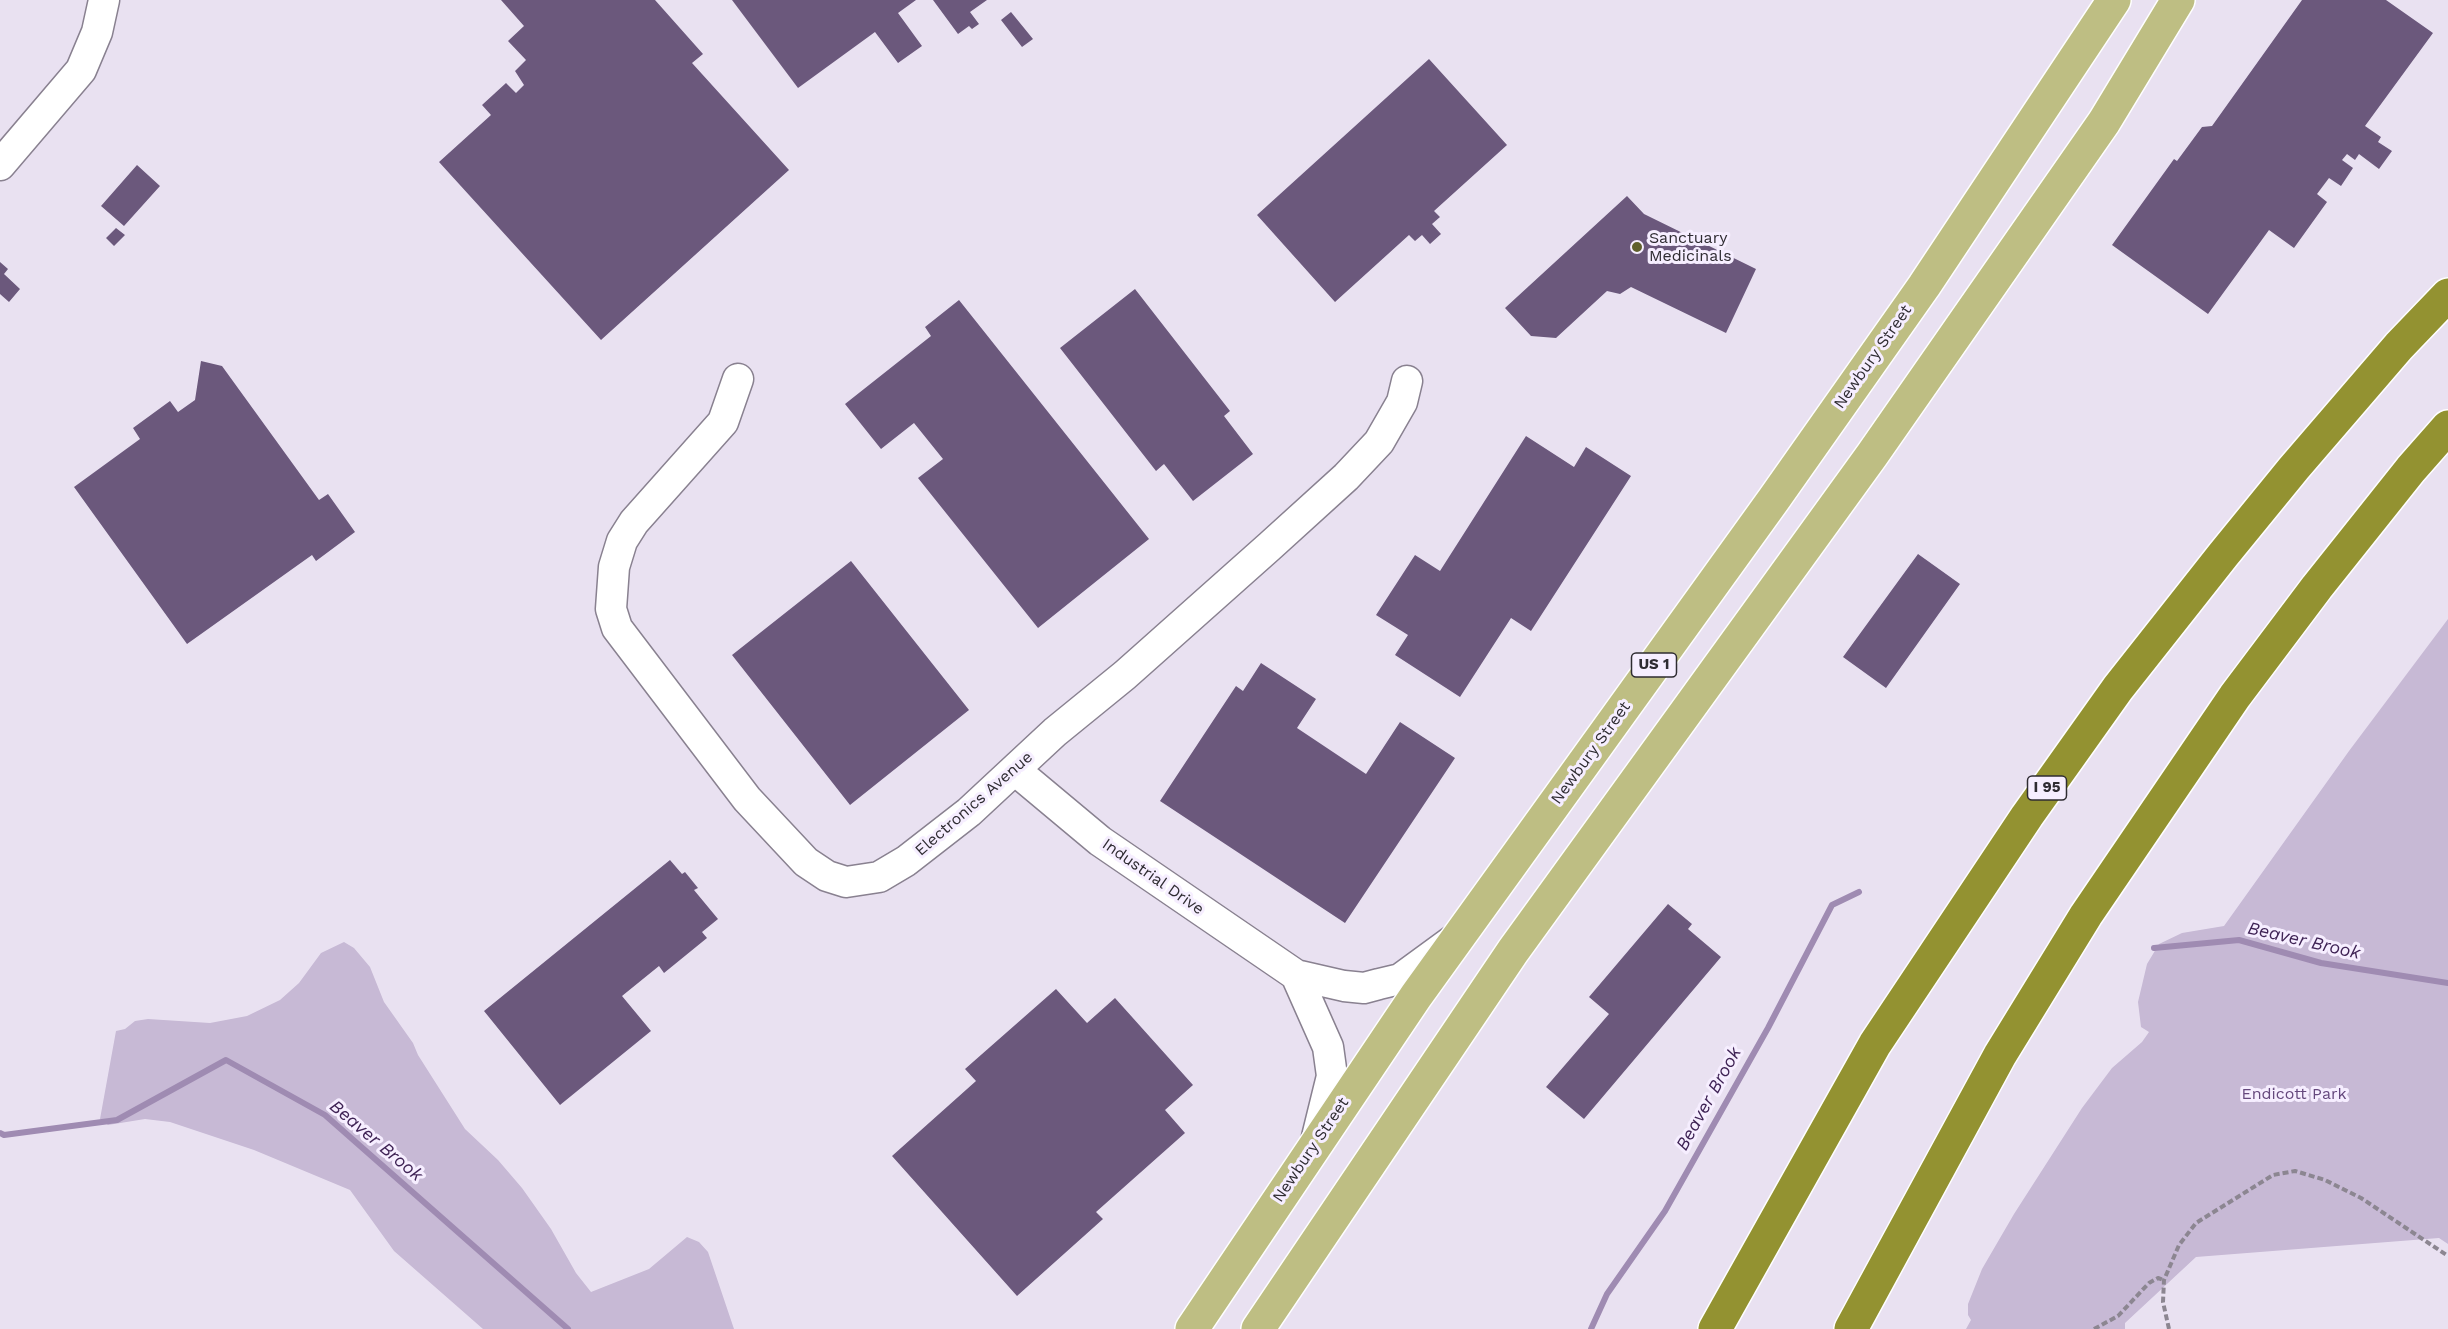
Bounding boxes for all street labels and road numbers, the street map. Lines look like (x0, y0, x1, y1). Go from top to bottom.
street label: Newbury Street (1830, 301, 1916, 413)
road number: US 1 (1632, 653, 1676, 677)
street label: Newbury Street (1547, 698, 1635, 808)
street label: Electronics Avenue (911, 748, 1037, 860)
road number: I 95 (2028, 776, 2066, 800)
street label: Industrial Drive (1099, 835, 1207, 919)
street label: Newbury Street (1269, 1094, 1353, 1206)

